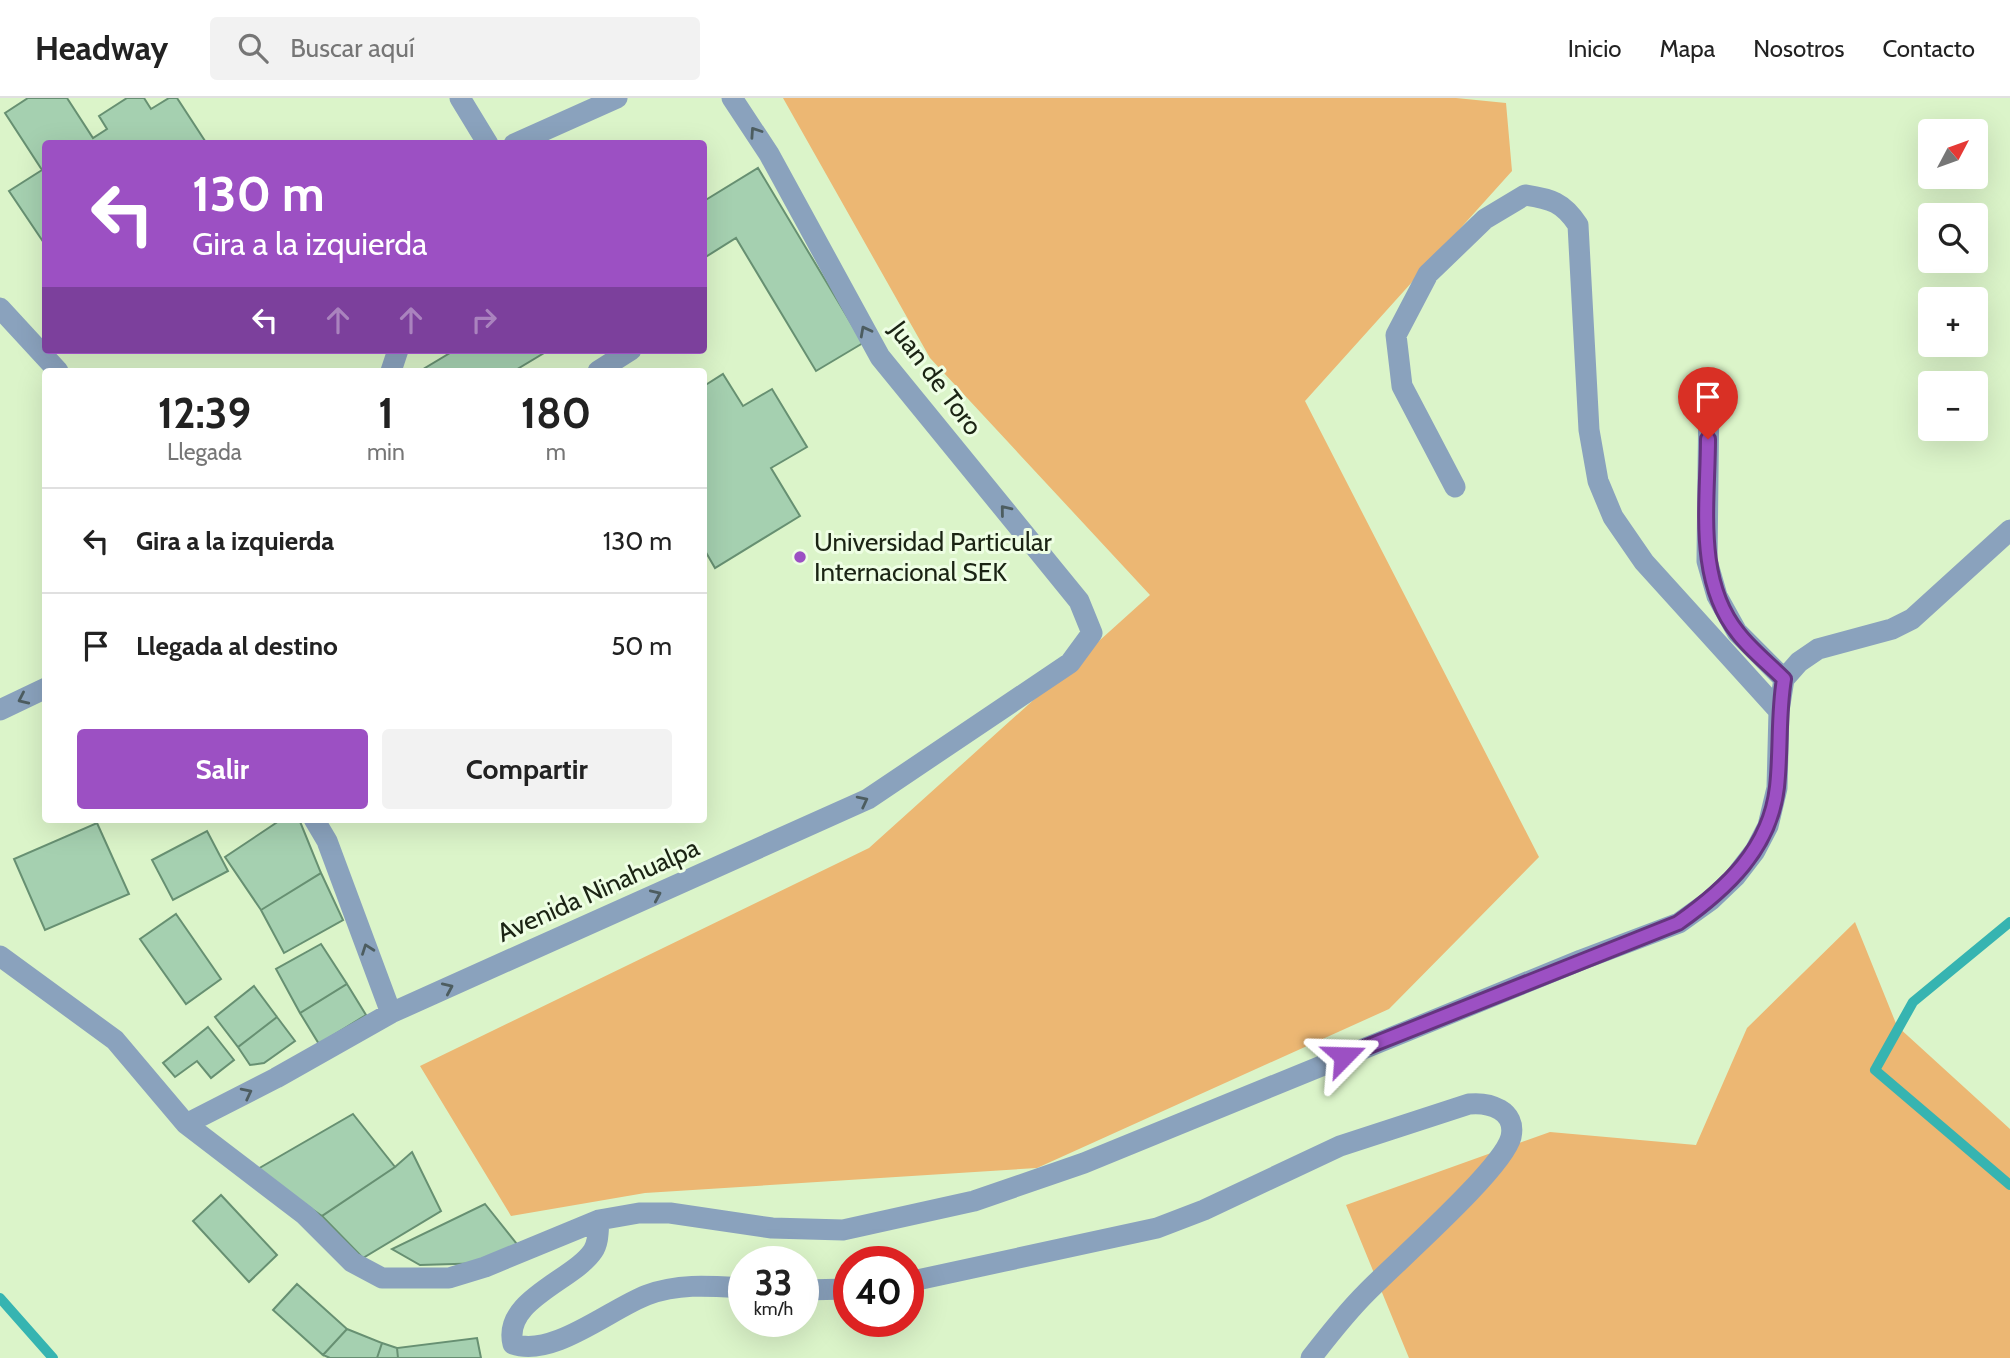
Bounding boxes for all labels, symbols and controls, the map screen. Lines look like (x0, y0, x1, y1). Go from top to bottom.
search box (210, 17, 700, 80)
text: Headway (35, 28, 168, 68)
icon: search (234, 29, 272, 67)
text: Buscar aquí (290, 32, 414, 64)
text: Inicio (1568, 34, 1621, 63)
text: Mapa (1659, 34, 1715, 63)
text: Nosotros (1753, 34, 1844, 63)
text: Contacto (1882, 34, 1975, 63)
north arrow (1918, 119, 1988, 189)
map controls (1918, 119, 1988, 441)
one-way arrow (750, 127, 763, 140)
text: 130 m (192, 164, 325, 223)
icon: left (77, 168, 168, 259)
button: search (1918, 203, 1988, 273)
text: Gira a la izquierda (192, 224, 427, 263)
button: + (1918, 287, 1988, 357)
icon: left (246, 301, 284, 339)
icon: ahead (319, 301, 357, 339)
icon: ahead (392, 301, 430, 339)
icon: right (465, 301, 503, 339)
street label: Juan de Toro (882, 314, 989, 441)
one-way arrow (860, 326, 873, 338)
pin (1678, 367, 1738, 439)
button: − (1918, 371, 1988, 441)
icon: arrive (1689, 378, 1727, 416)
text: 12:39 (158, 387, 251, 439)
text: 1 (378, 387, 394, 439)
text: 180 (521, 387, 591, 439)
text: Llegada (167, 438, 242, 466)
text: min (367, 438, 405, 466)
text: m (546, 438, 566, 466)
one-way arrow (1000, 506, 1013, 518)
icon: left (77, 522, 115, 560)
text: Gira a la izquierda (136, 525, 334, 557)
text: 130 m (603, 525, 672, 557)
place label: Universidad Particular Internacional SEK (814, 526, 1053, 588)
marker: Universidad Particular Internacional SEK (792, 549, 808, 565)
icon: arrive (77, 627, 115, 665)
text: Llegada al destino (136, 630, 338, 662)
text: 50 m (611, 630, 672, 662)
one-way arrow (18, 691, 30, 705)
button: Salir (77, 729, 368, 809)
button: Compartir (382, 729, 672, 809)
one-way arrow (856, 796, 868, 809)
street label: Avenida Ninahualpa (492, 831, 704, 949)
one-way arrow (649, 889, 661, 903)
one-way arrow (362, 944, 376, 956)
one-way arrow (441, 982, 453, 996)
position arrow (1307, 1019, 1381, 1093)
one-way arrow (240, 1088, 252, 1102)
speed limit sign: 40 (833, 1246, 924, 1337)
text: 33 (755, 1261, 792, 1304)
text: km/h (754, 1298, 793, 1320)

